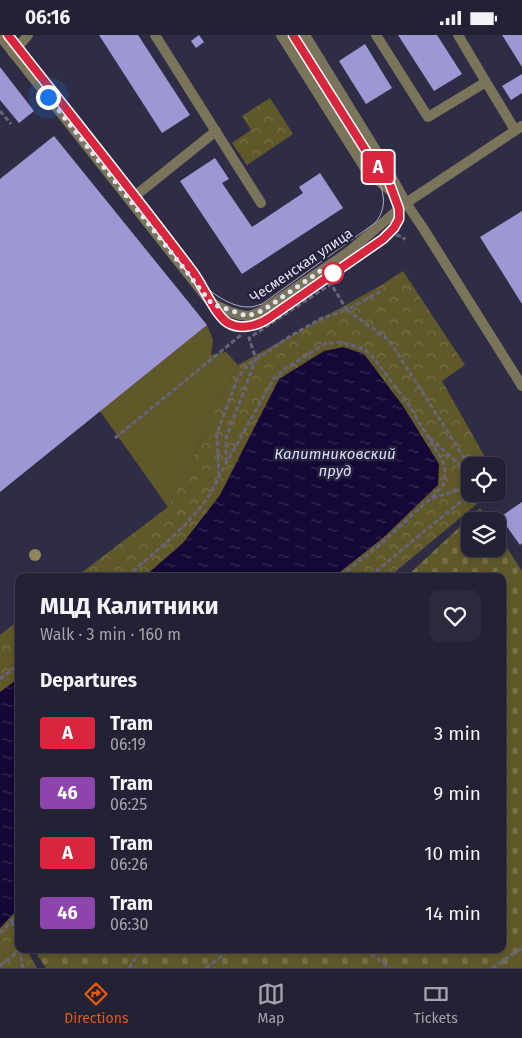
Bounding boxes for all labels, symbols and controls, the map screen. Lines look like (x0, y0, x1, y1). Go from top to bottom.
text: 06:16 (25, 6, 70, 29)
your location (36, 85, 61, 110)
line badge: А (362, 151, 394, 183)
text: А (373, 156, 383, 178)
street label: Чесменская улица (247, 225, 356, 306)
unlabelled marker (322, 262, 344, 284)
water label: Калитниковский пруд (274, 445, 396, 480)
map controls (461, 457, 506, 557)
button: locate (461, 457, 506, 502)
button: layers (461, 512, 506, 557)
button: heart (429, 590, 481, 642)
text: МЦД Калитники (40, 592, 219, 620)
text: Walk · 3 min · 160 m (40, 625, 181, 644)
text: Departures (40, 669, 137, 692)
text: Tram (110, 712, 153, 735)
text: А (62, 722, 73, 744)
text: 3 min (434, 722, 481, 745)
text: 06:19 (110, 735, 146, 754)
text: Tram (110, 772, 153, 795)
text: 46 (57, 782, 78, 804)
text: 9 min (433, 782, 481, 805)
text: 06:25 (110, 795, 147, 814)
text: Tram (110, 832, 153, 855)
text: А (62, 842, 73, 864)
text: 10 min (424, 842, 481, 865)
text: 06:26 (110, 855, 148, 874)
text: Tram (110, 892, 153, 915)
text: 46 (57, 902, 78, 924)
text: 14 min (425, 902, 481, 925)
text: 06:30 (110, 915, 148, 934)
tab: Directions (64, 980, 128, 1027)
tab: Map (257, 980, 285, 1027)
tab: Tickets (414, 980, 458, 1027)

